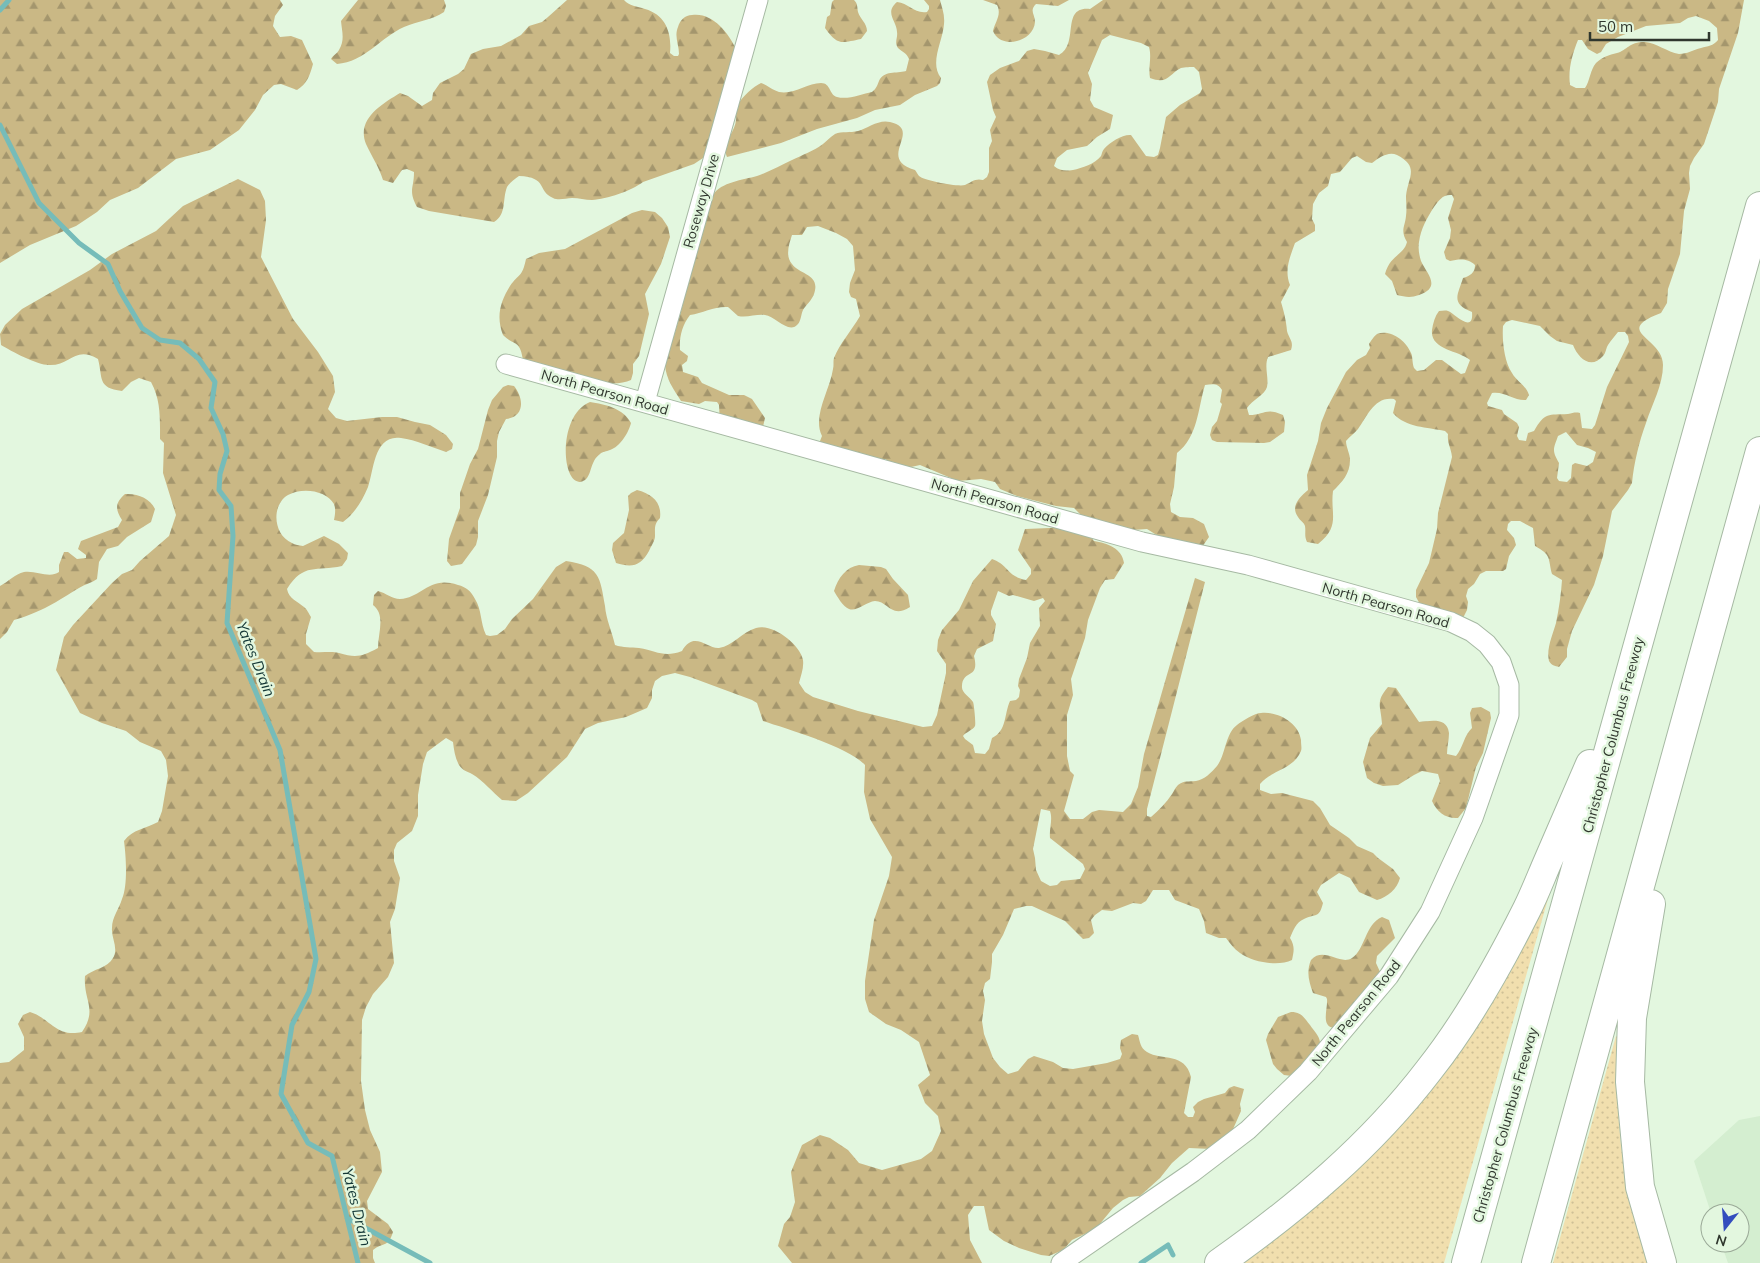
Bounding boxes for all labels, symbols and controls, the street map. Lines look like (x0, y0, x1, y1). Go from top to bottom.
scale bar (1590, 10, 1709, 42)
text: 50 m (1598, 17, 1633, 36)
street label: Roseway Drive (679, 152, 723, 250)
street label: North Pearson Road (539, 365, 671, 419)
street label: North Pearson Road (929, 474, 1061, 528)
street label: North Pearson Road (1320, 578, 1452, 632)
water label: Yates Drain (232, 619, 280, 700)
street label: Christopher Columbus Freeway (1578, 634, 1648, 835)
street label: North Pearson Road (1308, 956, 1404, 1070)
street label: Christopher Columbus Freeway (1468, 1025, 1542, 1225)
water label: Yates Drain (338, 1166, 376, 1248)
north arrow (1700, 1203, 1750, 1253)
text: N (1714, 1230, 1729, 1251)

